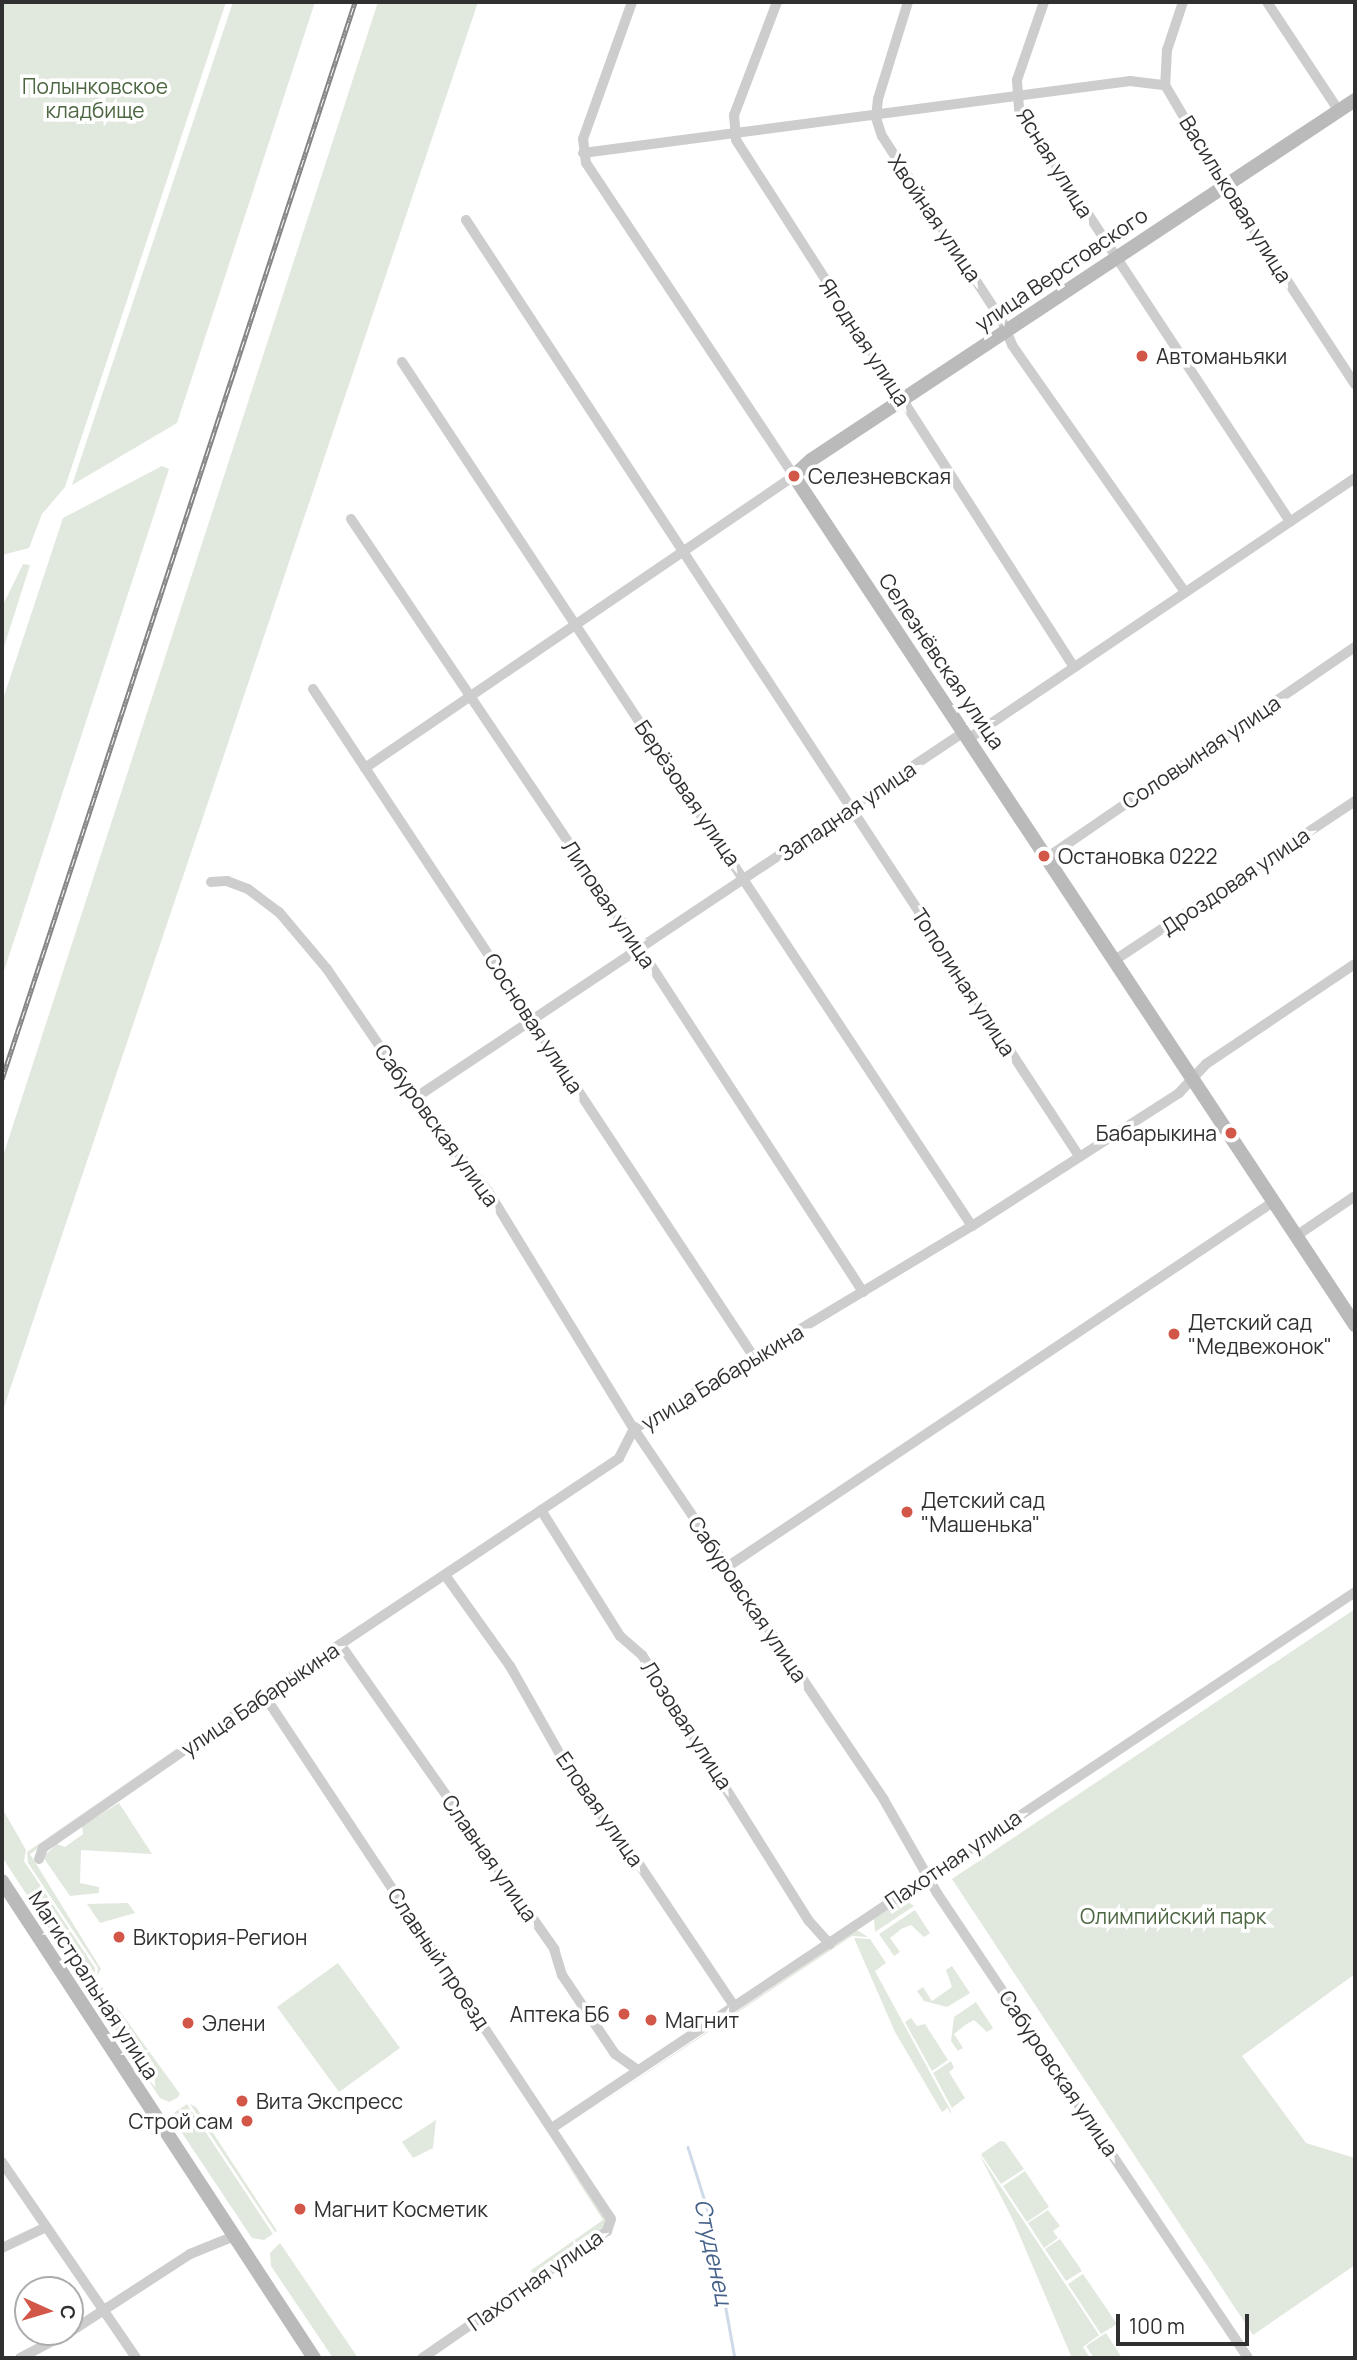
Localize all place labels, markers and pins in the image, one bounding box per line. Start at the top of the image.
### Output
place label: Автоманьяки [1156,343,1287,369]
marker: Автоманьяки [1134,348,1150,364]
place label: Селезневская [808,463,951,489]
marker: Селезневская [786,468,802,484]
place label: Остановка 0222 [1058,843,1217,869]
marker: Остановка 0222 [1036,848,1052,864]
place label: Бабарыкина [1096,1120,1217,1146]
marker: Бабарыкина [1223,1125,1239,1141]
place label: Детский сад "Медвежонок" [1188,1309,1332,1359]
marker: Детский сад "Медвежонок" [1166,1326,1182,1342]
place label: Детский сад "Машенька" [921,1487,1045,1537]
marker: Детский сад "Машенька" [899,1504,915,1520]
place label: Виктория-Регион [133,1924,307,1950]
marker: Виктория-Регион [111,1929,127,1945]
place label: Аптека Б6 [510,2001,610,2027]
marker: Аптека Б6 [616,2006,632,2022]
place label: Магнит [665,2007,739,2033]
place label: Элени [202,2010,265,2036]
marker: Магнит [643,2012,659,2028]
marker: Элени [180,2015,196,2031]
place label: Вита Экспресс [256,2088,403,2114]
marker: Вита Экспресс [234,2093,250,2109]
place label: Строй сам [129,2108,233,2134]
marker: Строй сам [239,2113,255,2129]
place label: Магнит Косметик [314,2196,488,2222]
marker: Магнит Косметик [292,2201,308,2217]

